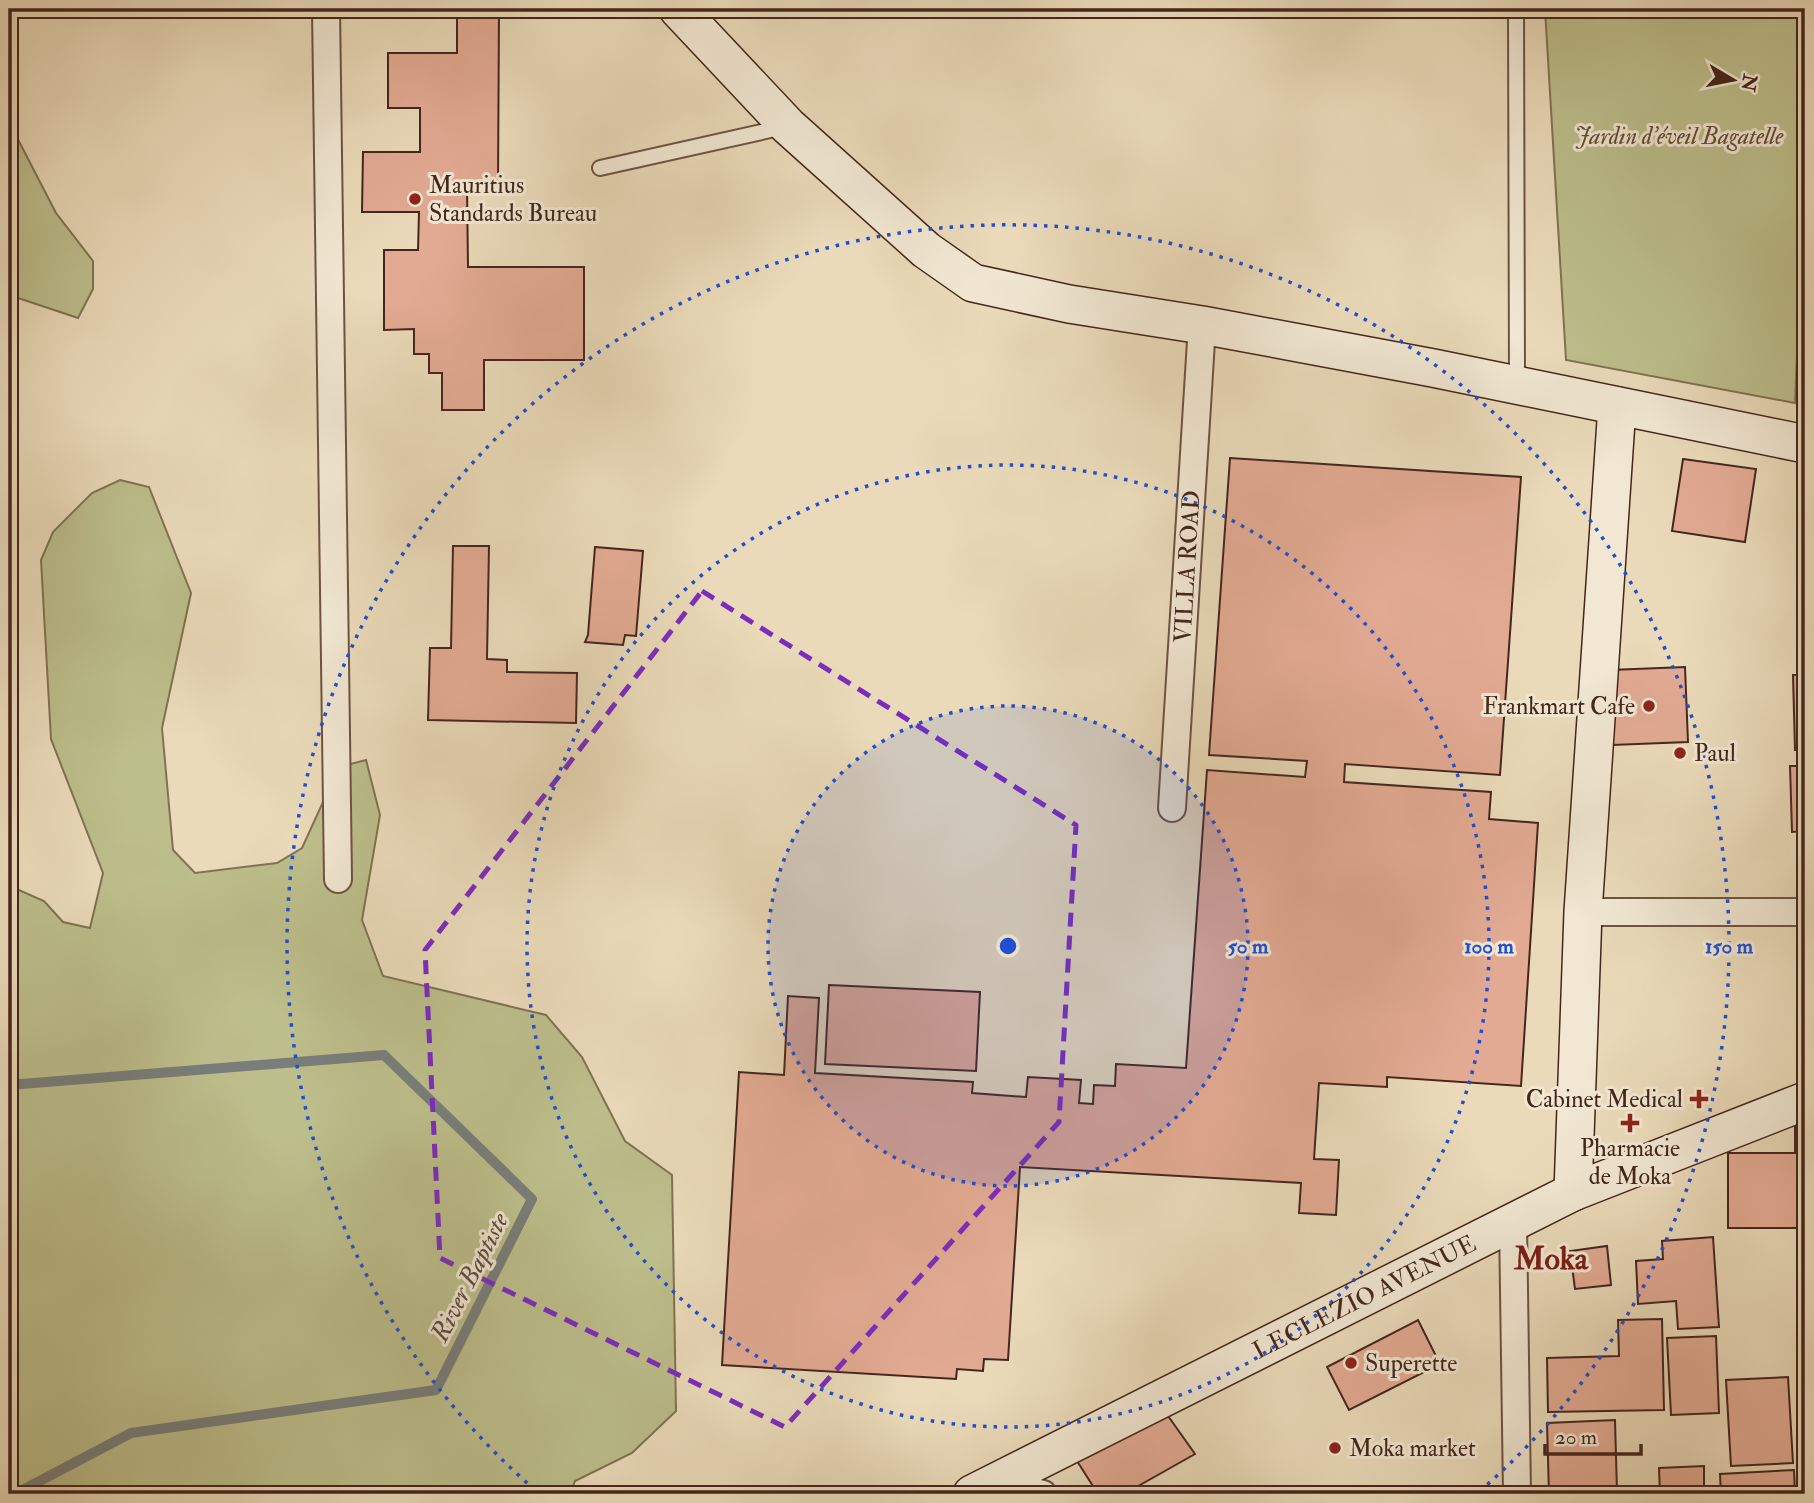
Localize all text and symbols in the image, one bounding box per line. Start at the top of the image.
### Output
north arrow [1699,46,1769,116]
text: N [1735,71,1762,94]
park label: Jardin d'éveil Bagatelle [1575,121,1784,152]
place label: Mauritius Standards Bureau [429,170,597,229]
marker: Mauritius Standards Bureau [407,191,423,207]
street label: VILLA ROAD [1167,489,1208,644]
place label: Frankmart Cafe [1483,691,1635,722]
marker: Frankmart Cafe [1641,698,1657,714]
place label: Paul [1694,738,1736,769]
marker: Paul [1672,745,1688,761]
text: 50 m [1228,933,1269,960]
text: 100 m [1464,933,1515,960]
text: 150 m [1705,933,1754,960]
centre of rings [996,934,1020,958]
place label: Cabinet Medical [1526,1084,1683,1115]
marker: Cabinet Medical [1689,1089,1709,1109]
marker: Pharmacie de Moka [1622,1115,1638,1131]
place label: Pharmacie de Moka [1580,1133,1680,1192]
water label: River Baptiste [423,1207,516,1348]
street label: LECLEZIO AVENUE [1248,1228,1481,1366]
district label: Moka [1513,1239,1589,1279]
place label: Superette [1365,1348,1457,1379]
marker: Superette [1343,1355,1359,1371]
scale bar [1545,1412,1641,1456]
text: 20 m [1555,1424,1597,1451]
place label: Moka market [1349,1433,1476,1464]
marker: Moka market [1327,1440,1343,1456]

